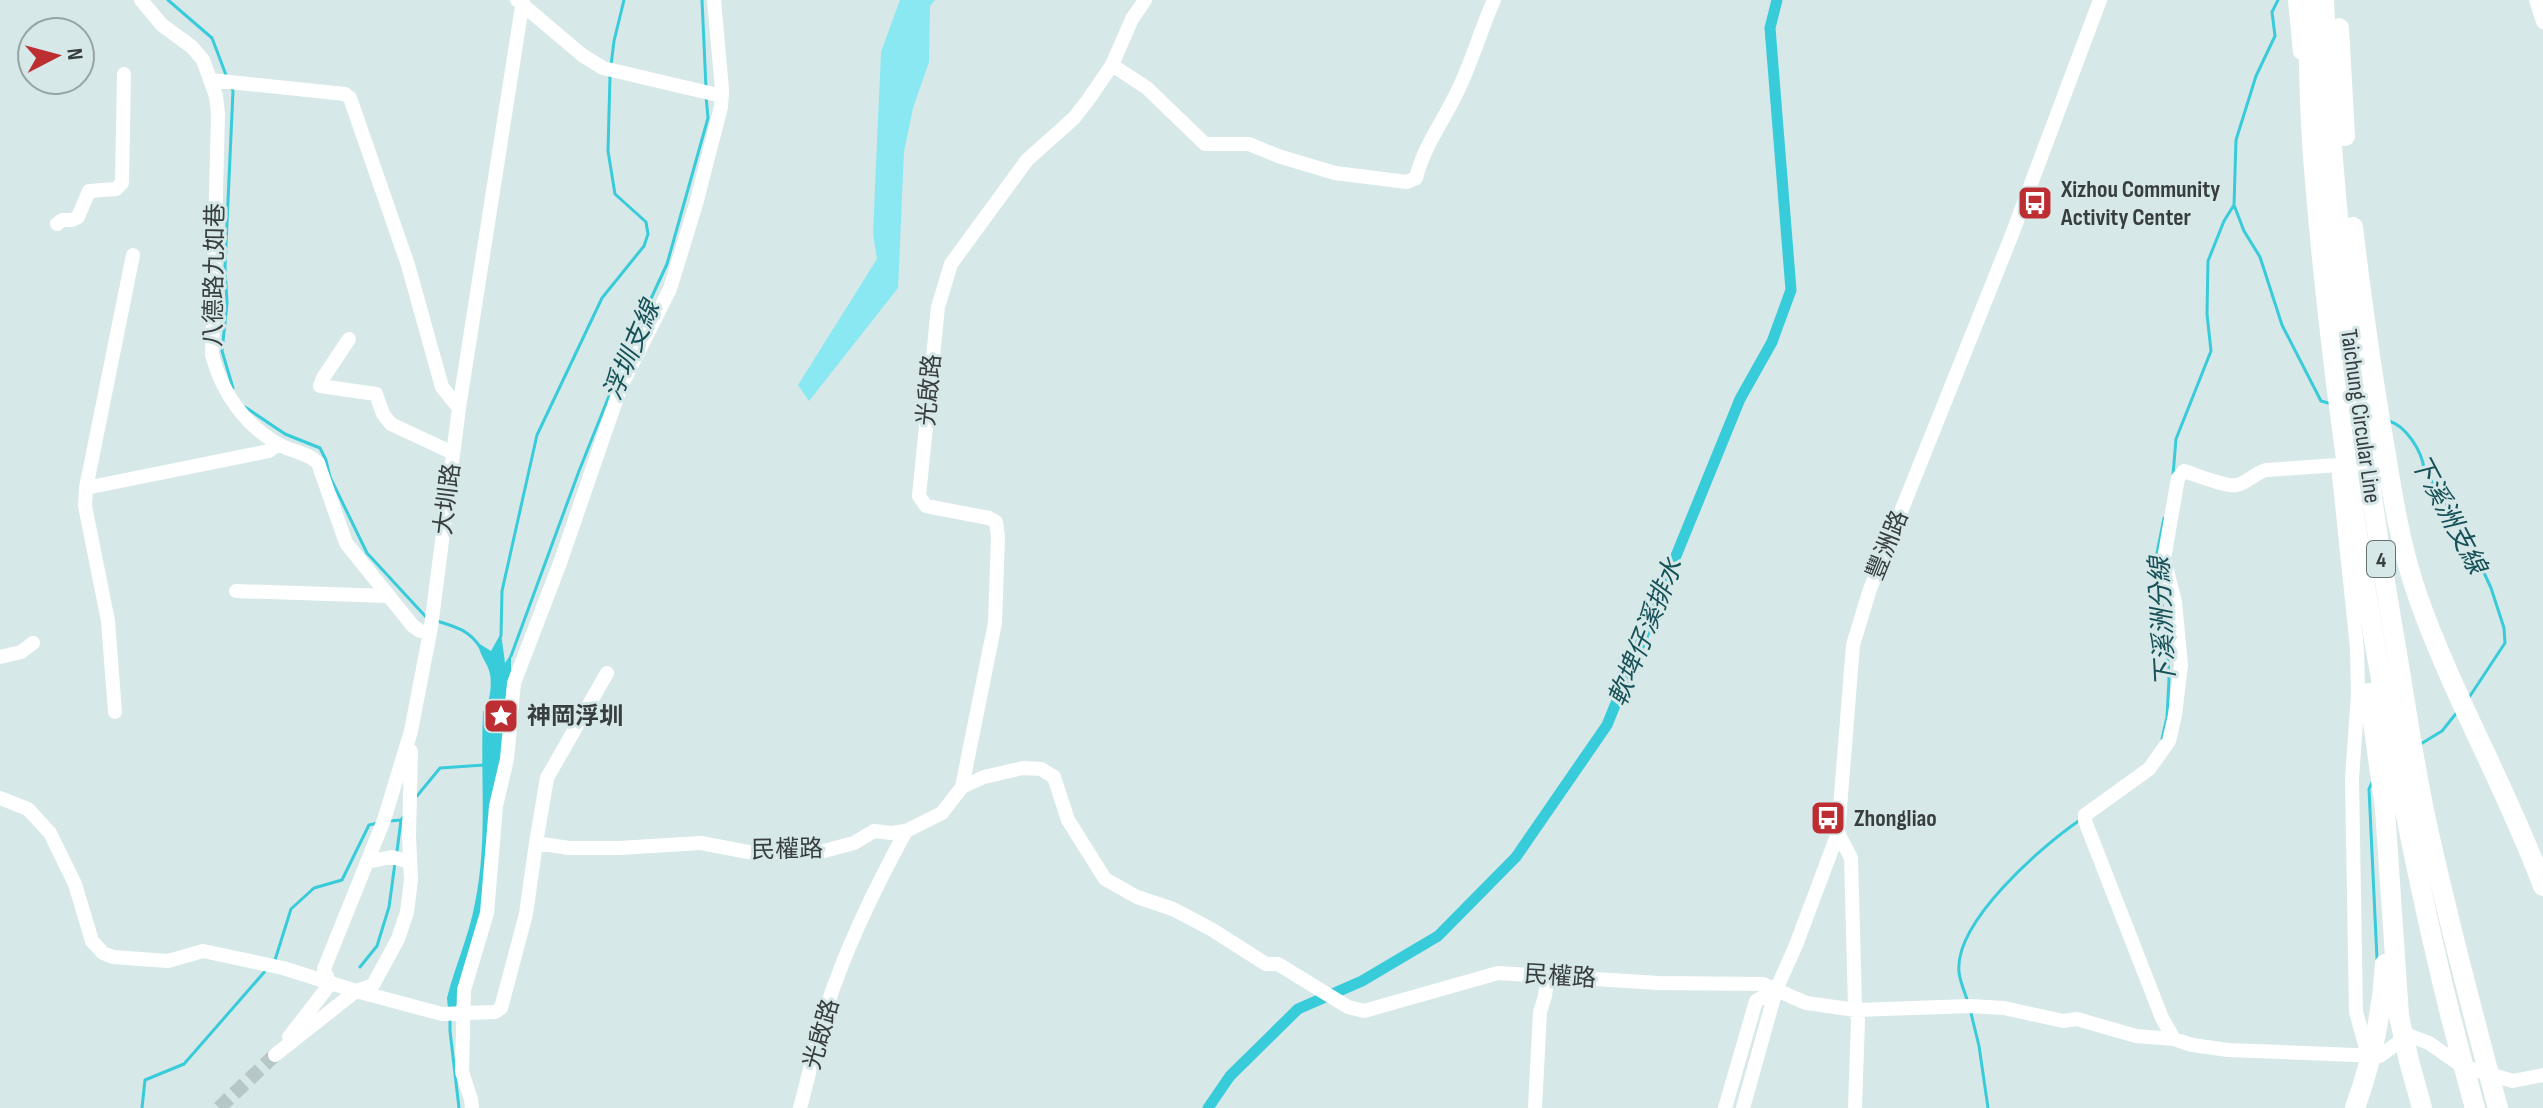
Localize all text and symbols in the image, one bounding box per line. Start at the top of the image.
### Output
north arrow [16,16,96,96]
text: N [60,47,88,61]
place label: Xizhou Community Activity Center [2060,175,2220,232]
bus stop icon: Xizhou Community Activity Center [2016,184,2054,222]
street label: 八德路九如巷 [199,203,230,347]
water label: 浮圳支線 [598,294,668,405]
street label: Taichung Circular Line [2334,327,2387,505]
street label: 光啟路 [912,353,947,427]
water label: 下溪洲支線 [2403,450,2493,582]
street label: 大圳路 [429,462,466,537]
street label: 豐洲路 [1861,506,1914,584]
road number: 4 [2367,541,2395,577]
water label: 下溪洲分線 [2144,553,2182,688]
water label: 軟埤仔溪排水 [1603,554,1690,711]
place icon: 神岡浮圳 [482,697,520,735]
place label: 神岡浮圳 [527,702,623,731]
bus stop icon: Zhongliao [1809,799,1847,837]
place label: Zhongliao [1854,804,1937,833]
street label: 民權路 [751,834,823,865]
street label: 民權路 [1523,960,1597,993]
street label: 光啟路 [798,996,845,1073]

